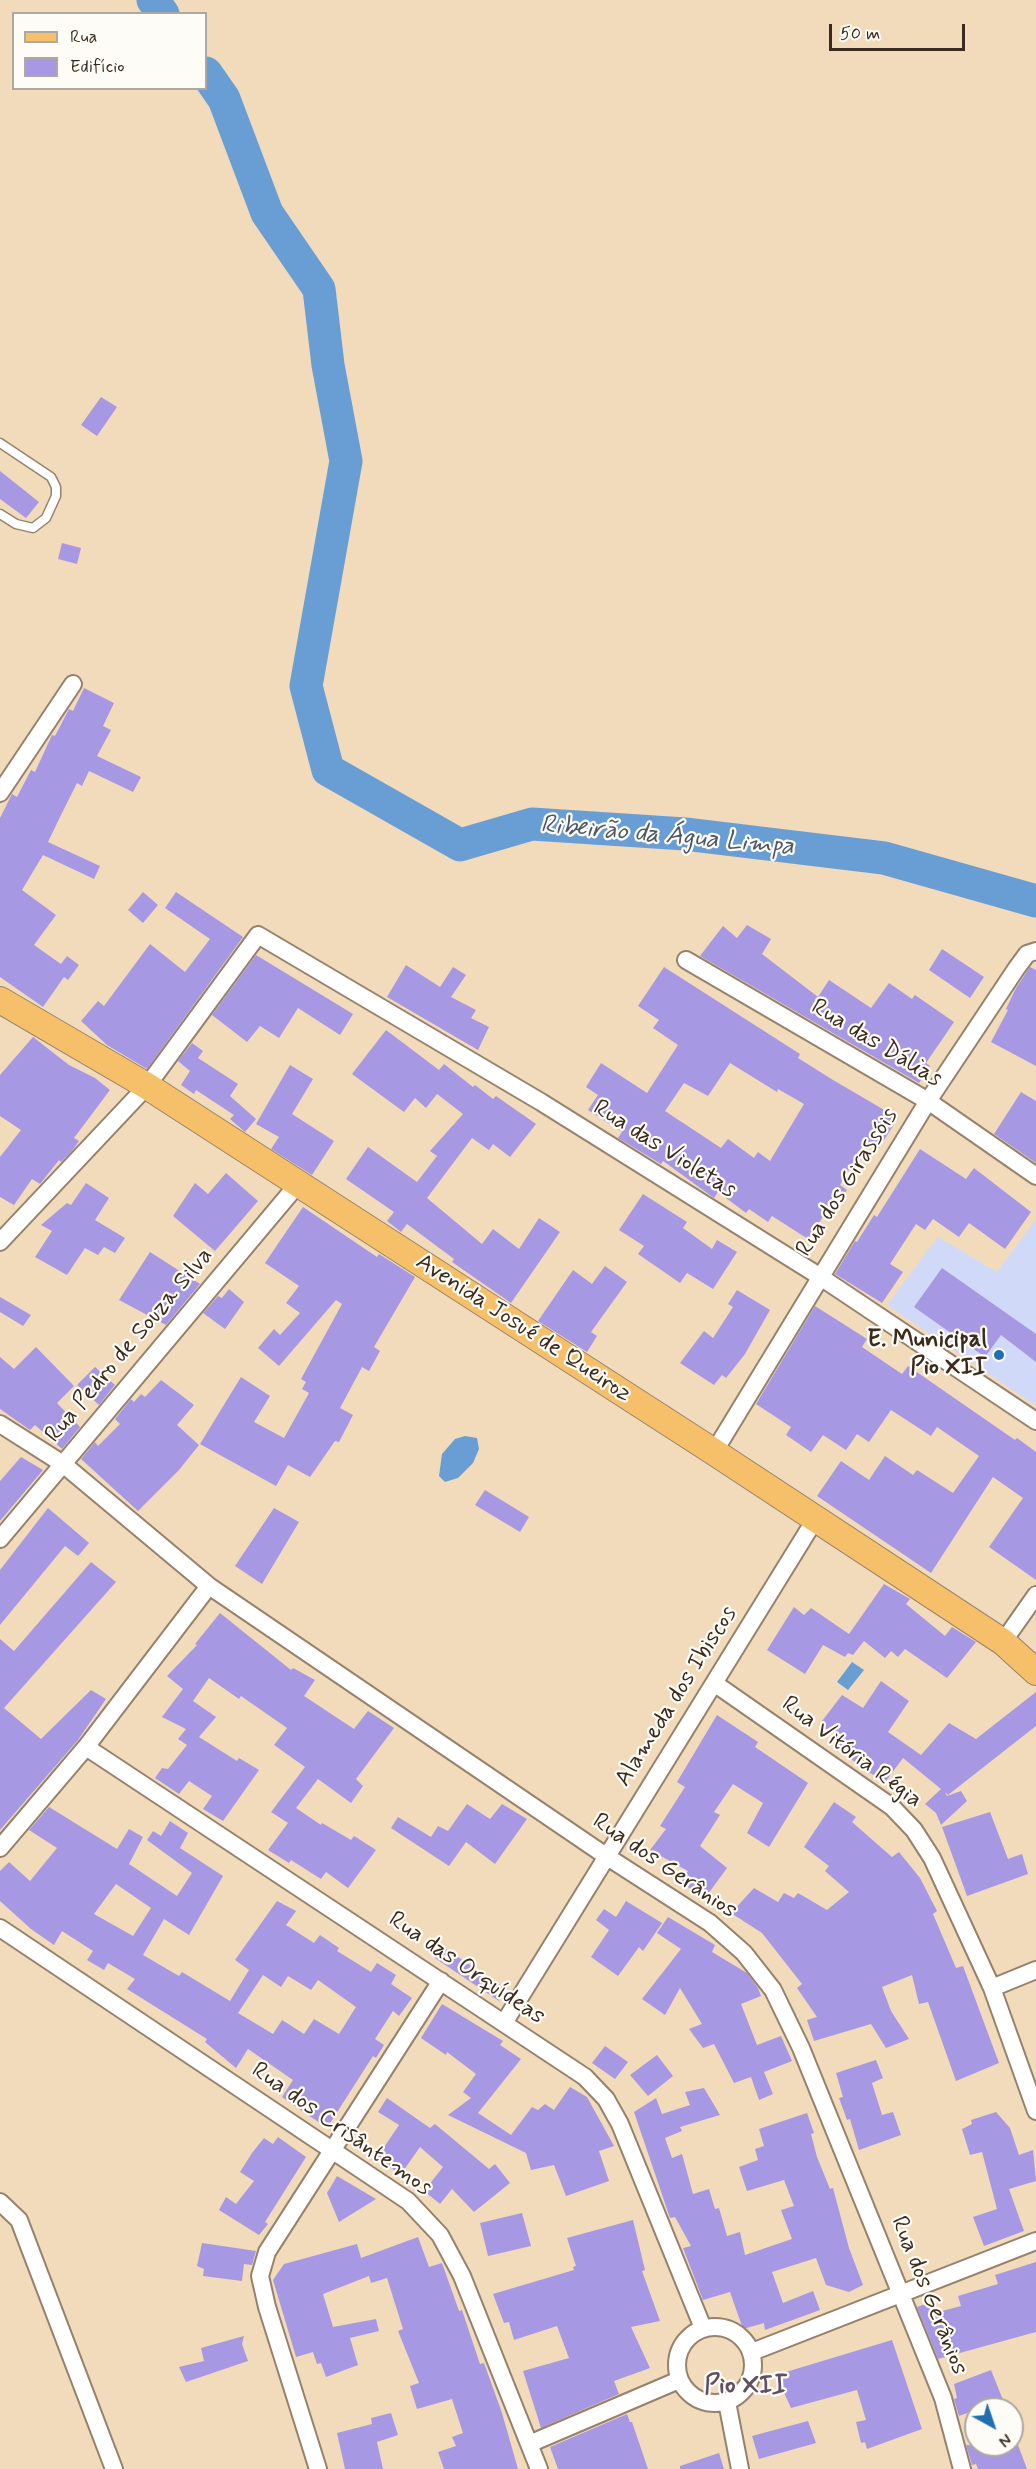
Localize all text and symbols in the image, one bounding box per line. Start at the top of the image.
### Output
legend [12,12,207,90]
scale bar [832,12,968,50]
text: 50 m [840,22,880,46]
text: Rua [70,25,97,49]
text: Edifício [70,55,125,79]
water label: Ribeirão da Água Limpa [539,810,795,864]
street label: Rua das Dálias [805,994,947,1094]
street label: Rua das Violetas [587,1094,741,1206]
street label: Rua dos Girassóis [791,1103,905,1263]
street label: Rua Pedro de Souza Silva [40,1242,220,1450]
street label: Avenida Josué de Queiroz [410,1248,636,1410]
place label: E. Municipal Pio XII [867,1327,987,1383]
marker: E. Municipal Pio XII [992,1348,1006,1362]
street label: Alameda dos Ibiscos [610,1601,744,1793]
street label: Rua Vitória Régia [775,1691,927,1815]
street label: Rua dos Gerânios [586,1808,742,1926]
street label: Rua das Orquídeas [382,1906,550,2032]
street label: Rua dos Crisântemos [245,2057,437,2203]
street label: Rua dos Gerânios [883,2213,973,2379]
district label: Pio XII [704,2372,788,2404]
north arrow [964,2397,1024,2457]
text: N [994,2428,1015,2451]

